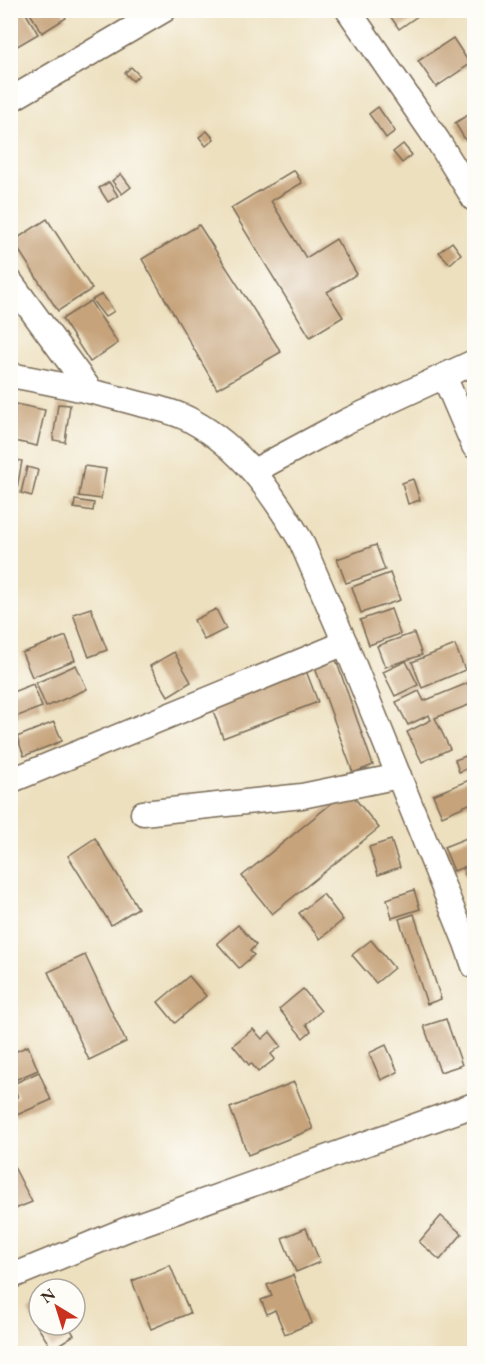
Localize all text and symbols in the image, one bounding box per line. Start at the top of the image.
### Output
north arrow [27,1277,87,1337]
text: N [37,1283,60,1308]

